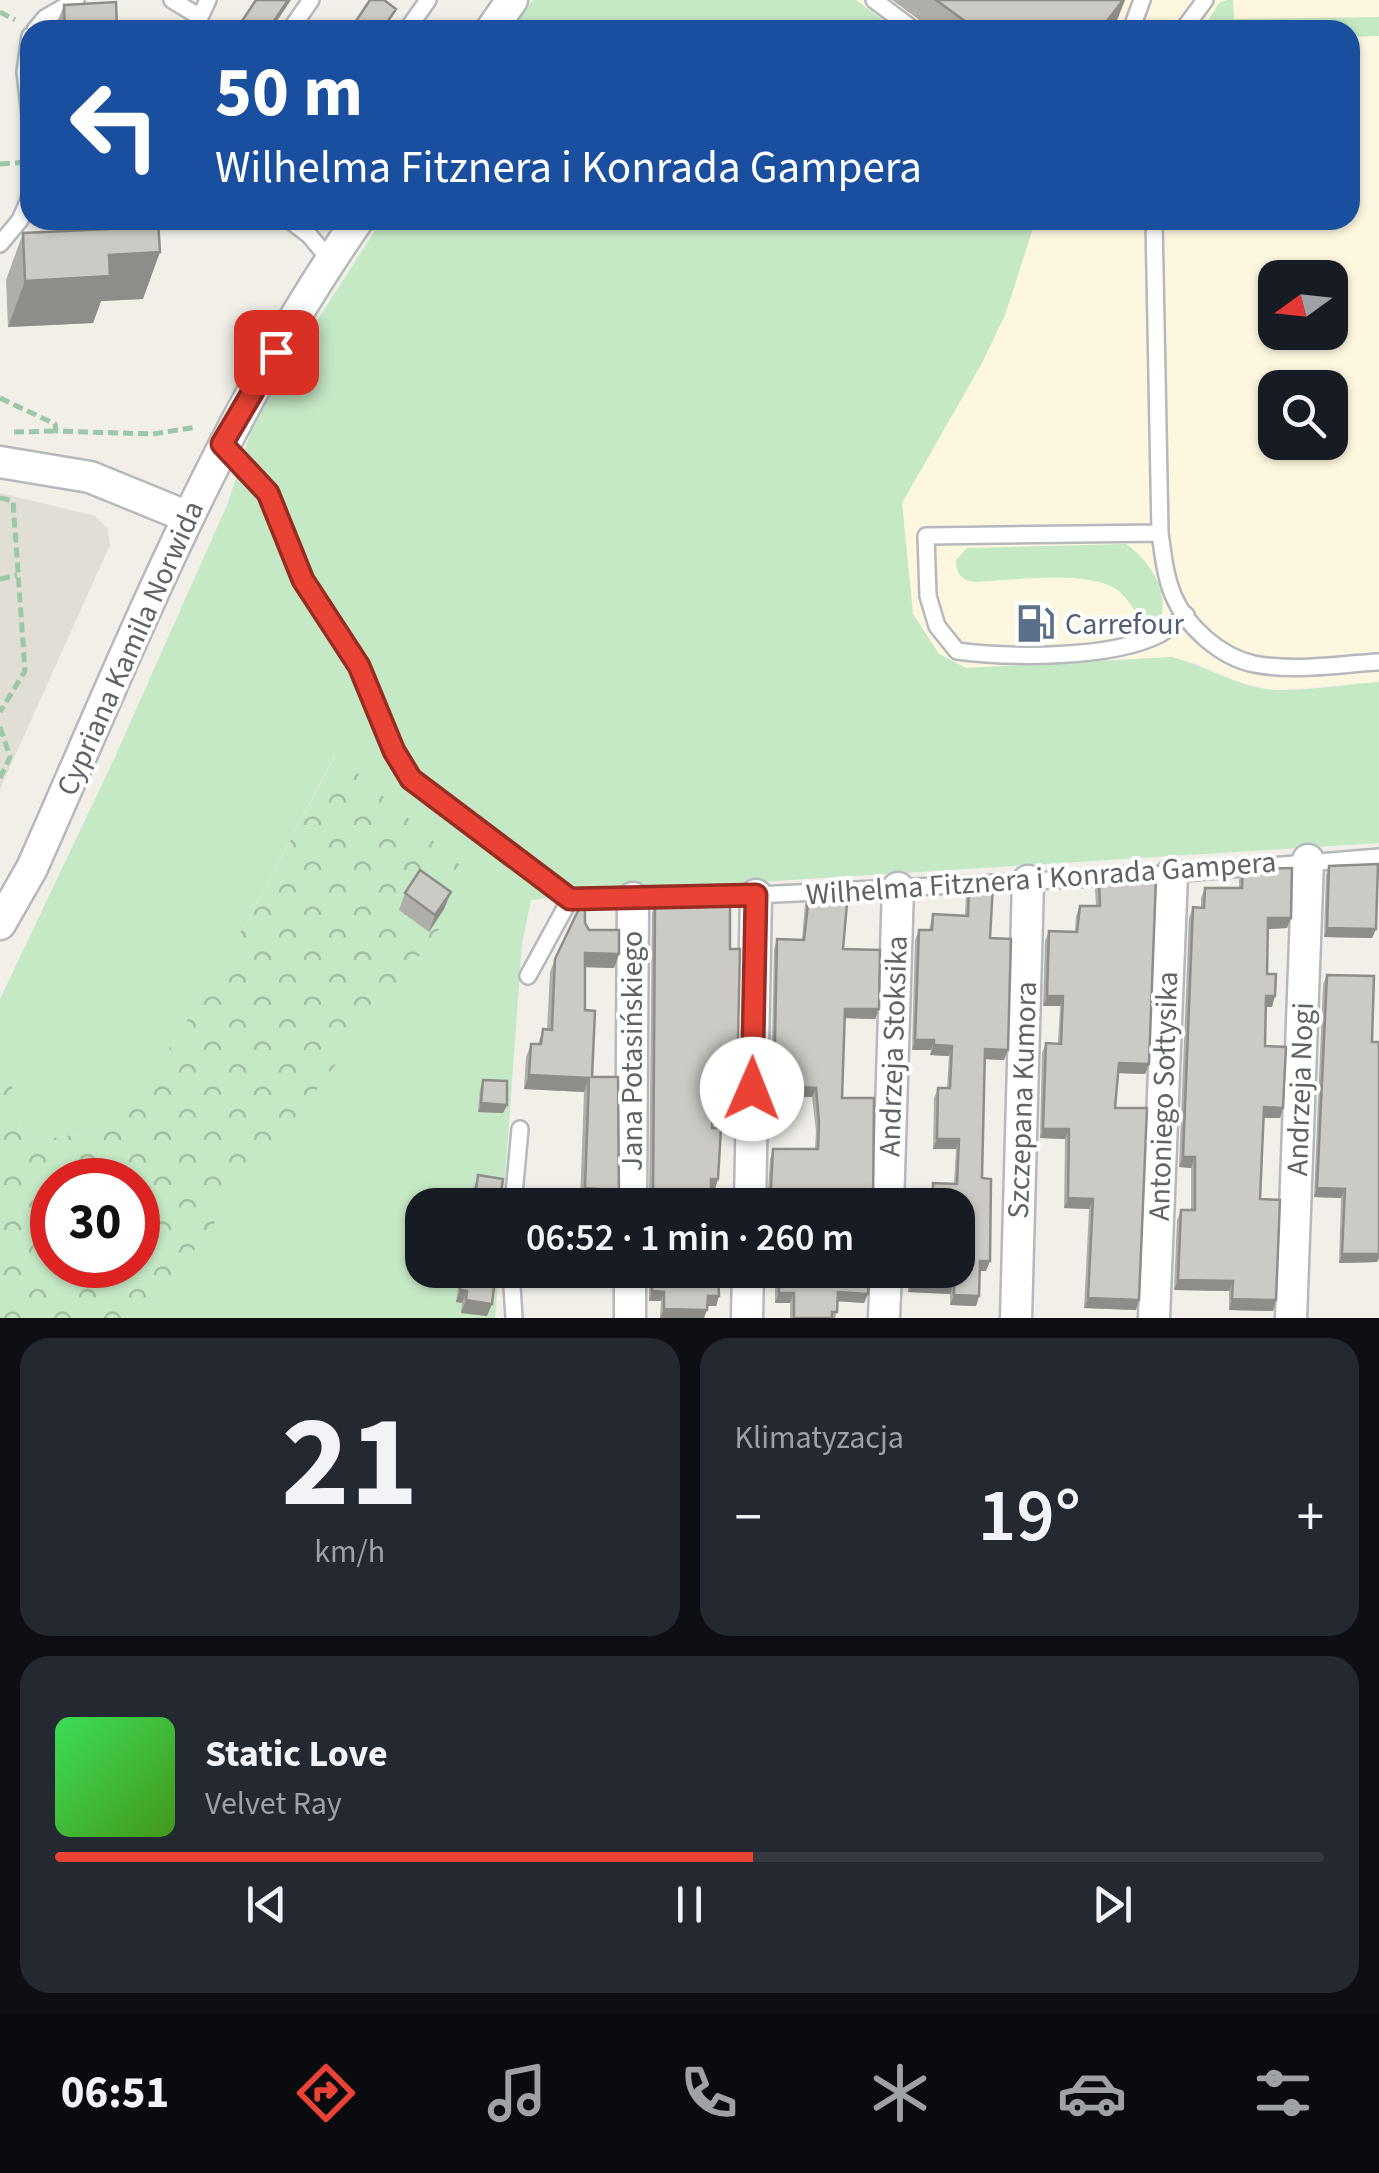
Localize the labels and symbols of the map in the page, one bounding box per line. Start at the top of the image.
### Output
north arrow [1258,260,1348,350]
pin [234,310,319,395]
street label: Cypriana Kamila Norwida [46,494,215,803]
fuel station icon: Carrefour [1014,603,1056,645]
place label: Carrefour [1065,603,1185,646]
street label: Wilhelma Fitznera i Konrada Gampera [804,841,1278,916]
street label: Jana Potasińskiego [611,931,654,1171]
street label: Andrzeja Stoksika [868,935,919,1157]
street label: Antoniego Sołtysika [1138,971,1189,1221]
street label: Szczepana Kumora [997,981,1048,1220]
street label: Andrzeja Nogi [1276,1001,1325,1177]
position arrow [700,1037,804,1141]
speed limit sign: 30 [30,1158,160,1288]

